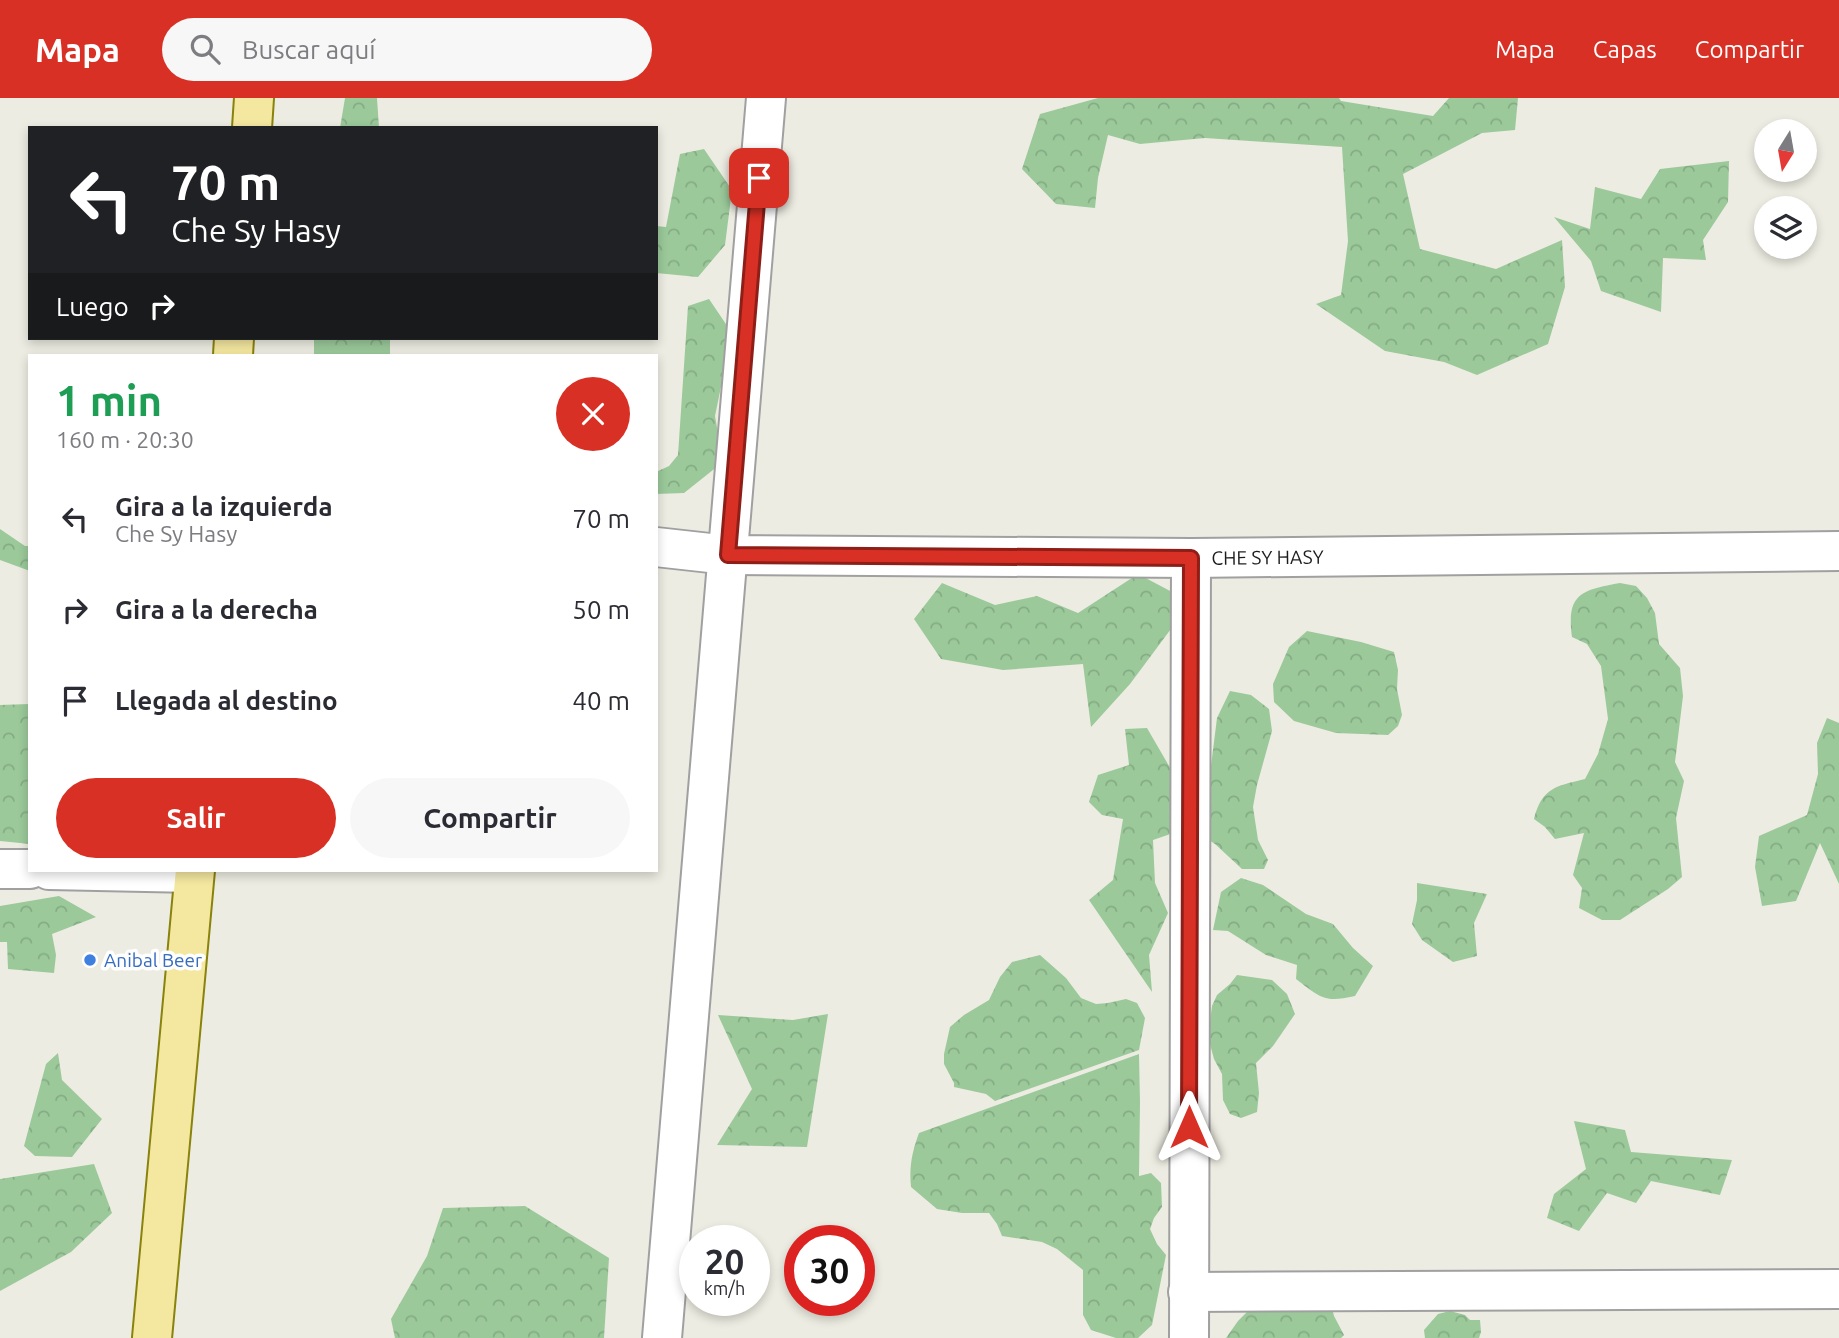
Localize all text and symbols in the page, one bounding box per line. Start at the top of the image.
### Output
search box [162,18,652,81]
icon: search [186,30,224,68]
text: Mapa [35,31,120,68]
text: Buscar aquí [242,35,376,64]
text: Mapa [1495,36,1555,63]
text: Capas [1593,36,1657,63]
text: Compartir [1695,36,1804,63]
north arrow [1754,119,1816,182]
map controls [1754,119,1817,259]
pin [729,148,789,208]
icon: left [56,154,147,245]
text: 70 m [171,154,280,209]
icon: arrive [740,159,778,197]
button: layers [1754,196,1817,259]
text: Che Sy Hasy [171,212,341,248]
icon: right [143,287,181,325]
text: Luego [56,292,129,321]
text: 1 min [56,377,162,424]
button: close [556,377,630,451]
text: 160 m · 20:30 [56,427,194,452]
text: Gira a la izquierda [115,492,333,521]
icon: left [56,500,94,538]
text: 70 m [572,504,630,533]
text: Che Sy Hasy [115,521,237,546]
street label: CHE SY HASY [1211,546,1324,569]
icon: right [56,591,94,629]
text: Gira a la derecha [115,595,318,624]
text: 50 m [572,595,630,624]
icon: arrive [56,682,94,720]
text: Llegada al destino [115,686,338,715]
text: 40 m [572,686,630,715]
button: Salir [56,778,336,858]
button: Compartir [350,778,630,858]
place label: Anibal Beer [104,949,202,971]
marker: Anibal Beer [82,952,98,968]
position arrow [1152,1090,1226,1164]
speed limit sign: 30 [784,1225,875,1316]
text: 20 [705,1241,744,1281]
text: km/h [704,1278,745,1298]

